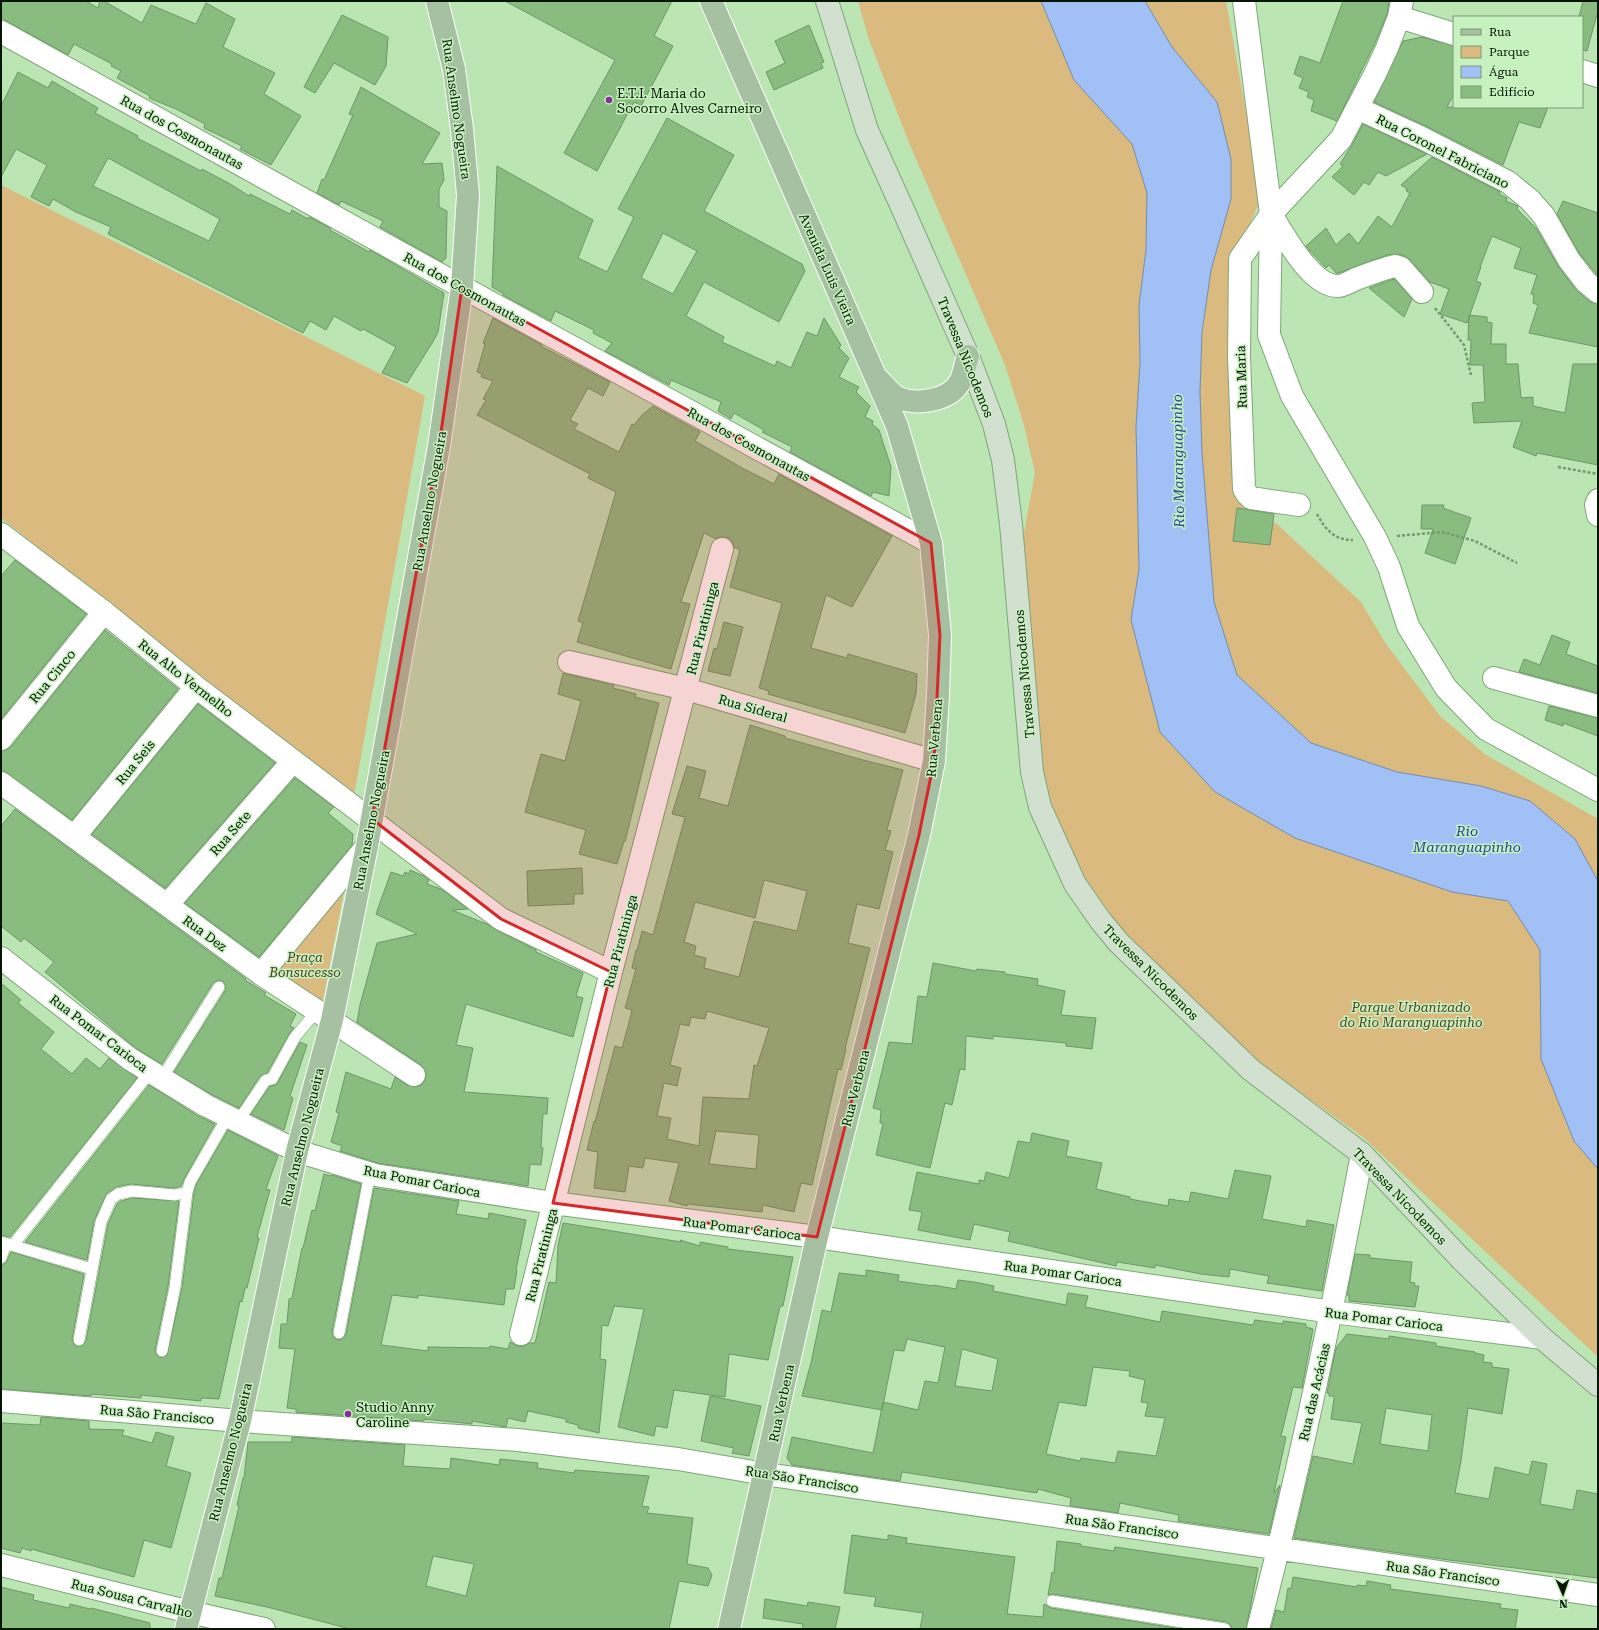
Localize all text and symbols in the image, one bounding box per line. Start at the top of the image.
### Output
legend [1453,16,1583,108]
text: Rua [1489,25,1512,39]
street label: Rua Anselmo Nogueira [439,38,474,181]
text: Parque [1489,45,1530,59]
text: Água [1489,65,1519,79]
text: Edifício [1489,85,1535,99]
place label: E.T.I. Maria do Socorro Alves Carneiro [617,86,762,116]
street label: Rua dos Cosmonautas [118,92,246,172]
marker: E.T.I. Maria do Socorro Alves Carneiro [604,95,614,105]
street label: Rua Coronel Fabriciano [1374,111,1512,192]
street label: Avenida Luís Vieira [796,211,859,327]
street label: Rua dos Cosmonautas [401,249,529,329]
street label: Travessa Nicodemos [934,295,997,420]
street label: Rua Maria [1233,345,1250,409]
water label: Rio Maranguapinho [1169,394,1187,529]
street label: Rua dos Cosmonautas [685,404,813,484]
street label: Rua Anselmo Nogueira [410,430,449,572]
street label: Rua Piratininga [684,580,721,677]
street label: Travessa Nicodemos [1011,609,1038,739]
street label: Rua Alto Vermelho [135,637,236,720]
street label: Rua Cinco [26,647,79,706]
street label: Rua Sideral [717,691,789,726]
street label: Rua Verbena [924,698,945,778]
street label: Rua Seis [113,737,158,788]
street label: Rua Anselmo Nogueira [351,749,392,891]
street label: Rua Sete [207,808,254,859]
water label: Rio Maranguapinho [1412,823,1521,855]
street label: Rua Piratininga [601,893,640,989]
street label: Rua Dez [180,912,230,954]
street label: Travessa Nicodemos [1100,922,1201,1023]
park label: Praça Bonsucesso [268,950,341,980]
street label: Rua Pomar Carioca [47,992,151,1075]
park label: Parque Urbanizado do Rio Maranguapinho [1339,1000,1483,1030]
street label: Rua Verbena [839,1048,872,1128]
street label: Rua Anselmo Nogueira [278,1066,327,1208]
street label: Travessa Nicodemos [1350,1145,1450,1248]
street label: Rua Pomar Carioca [362,1163,482,1200]
street label: Rua Piratininga [523,1207,560,1304]
street label: Rua Pomar Carioca [682,1214,802,1243]
street label: Rua Pomar Carioca [1003,1258,1123,1289]
street label: Rua Pomar Carioca [1324,1305,1444,1334]
street label: Rua das Acácias [1296,1342,1333,1443]
street label: Rua Verbena [766,1363,797,1443]
street label: Rua Anselmo Nogueira [206,1381,255,1523]
place label: Studio Anny Caroline [356,1400,434,1430]
street label: Rua São Francisco [99,1402,215,1427]
marker: Studio Anny Caroline [343,1409,353,1419]
street label: Rua São Francisco [744,1463,860,1496]
street label: Rua São Francisco [1064,1511,1180,1542]
street label: Rua São Francisco [1385,1558,1501,1589]
north arrow [1543,1574,1583,1614]
street label: Rua Sousa Carvalho [70,1576,194,1621]
text: N [1558,1597,1568,1610]

